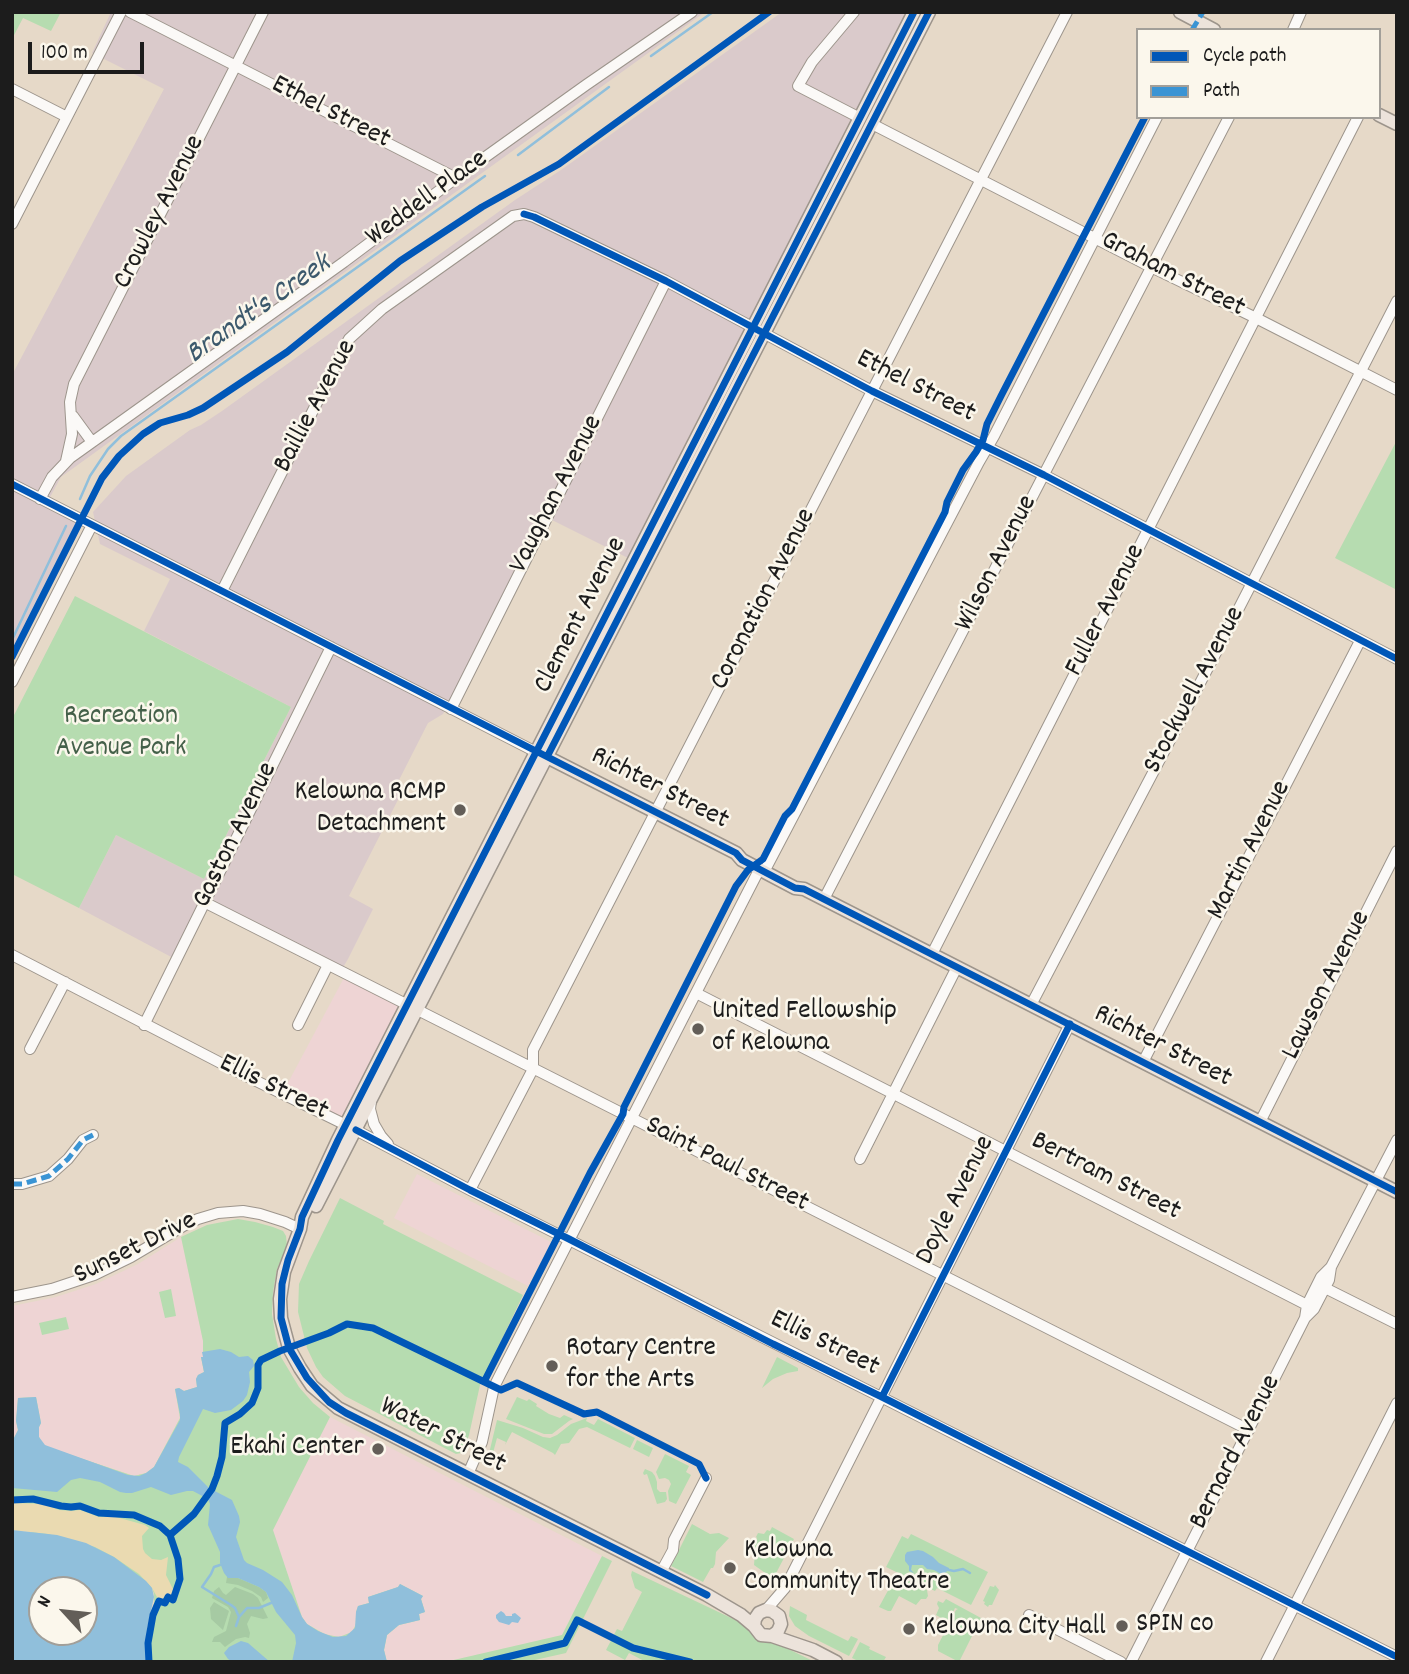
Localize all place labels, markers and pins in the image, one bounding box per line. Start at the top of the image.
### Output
place label: Kelowna RCMP Detachment [295,777,446,843]
marker: Kelowna RCMP Detachment [452,802,468,818]
place label: United Fellowship of Kelowna [712,996,897,1062]
marker: United Fellowship of Kelowna [690,1021,706,1037]
place label: Rotary Centre for the Arts [566,1333,716,1399]
marker: Rotary Centre for the Arts [544,1358,560,1374]
place label: Ekahi Center [230,1432,364,1466]
marker: Ekahi Center [370,1441,386,1457]
place label: Kelowna Community Theatre [744,1535,949,1601]
marker: Kelowna Community Theatre [722,1560,738,1576]
place label: SPIN co [1136,1609,1214,1643]
place label: Kelowna City Hall [923,1612,1106,1646]
marker: SPIN co [1114,1618,1130,1634]
marker: Kelowna City Hall [901,1621,917,1637]

